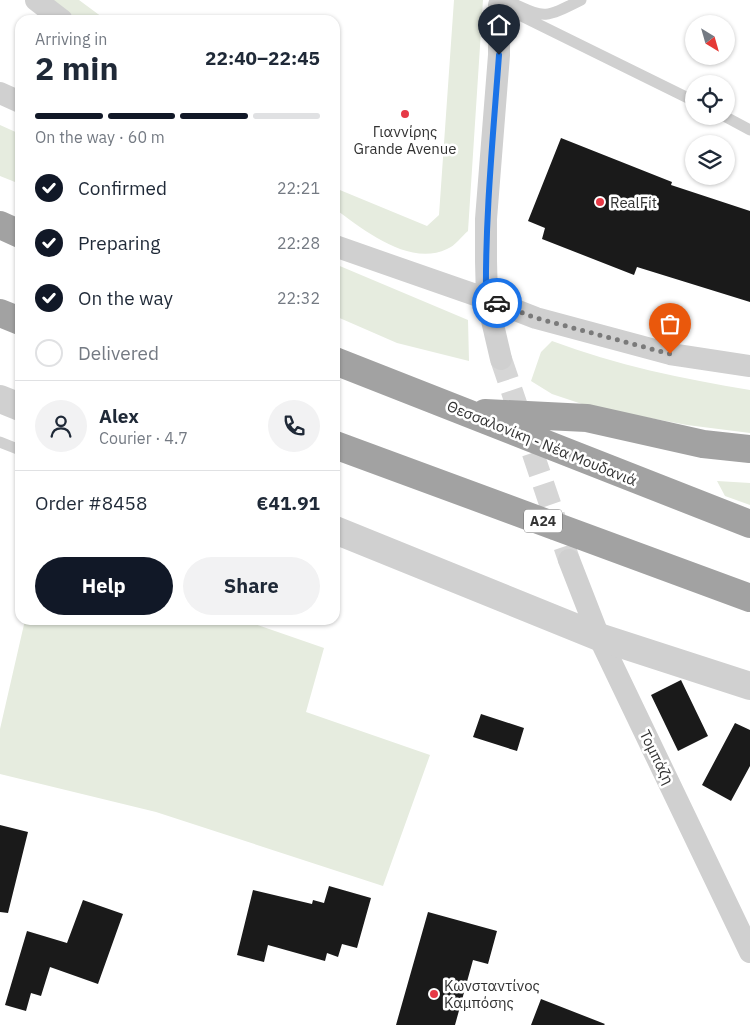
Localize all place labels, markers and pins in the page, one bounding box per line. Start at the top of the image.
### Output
pin [478,4,520,55]
marker: Γιαννίρης Grande Avenue [399,108,411,120]
place label: Γιαννίρης Grande Avenue [354,122,456,158]
place label: RealFit [610,193,657,212]
marker: RealFit [594,196,606,208]
pin [649,303,691,354]
place label: Κωνσταντίνος Καμπόσης [444,976,540,1012]
marker: Κωνσταντίνος Καμπόσης [428,988,440,1000]

